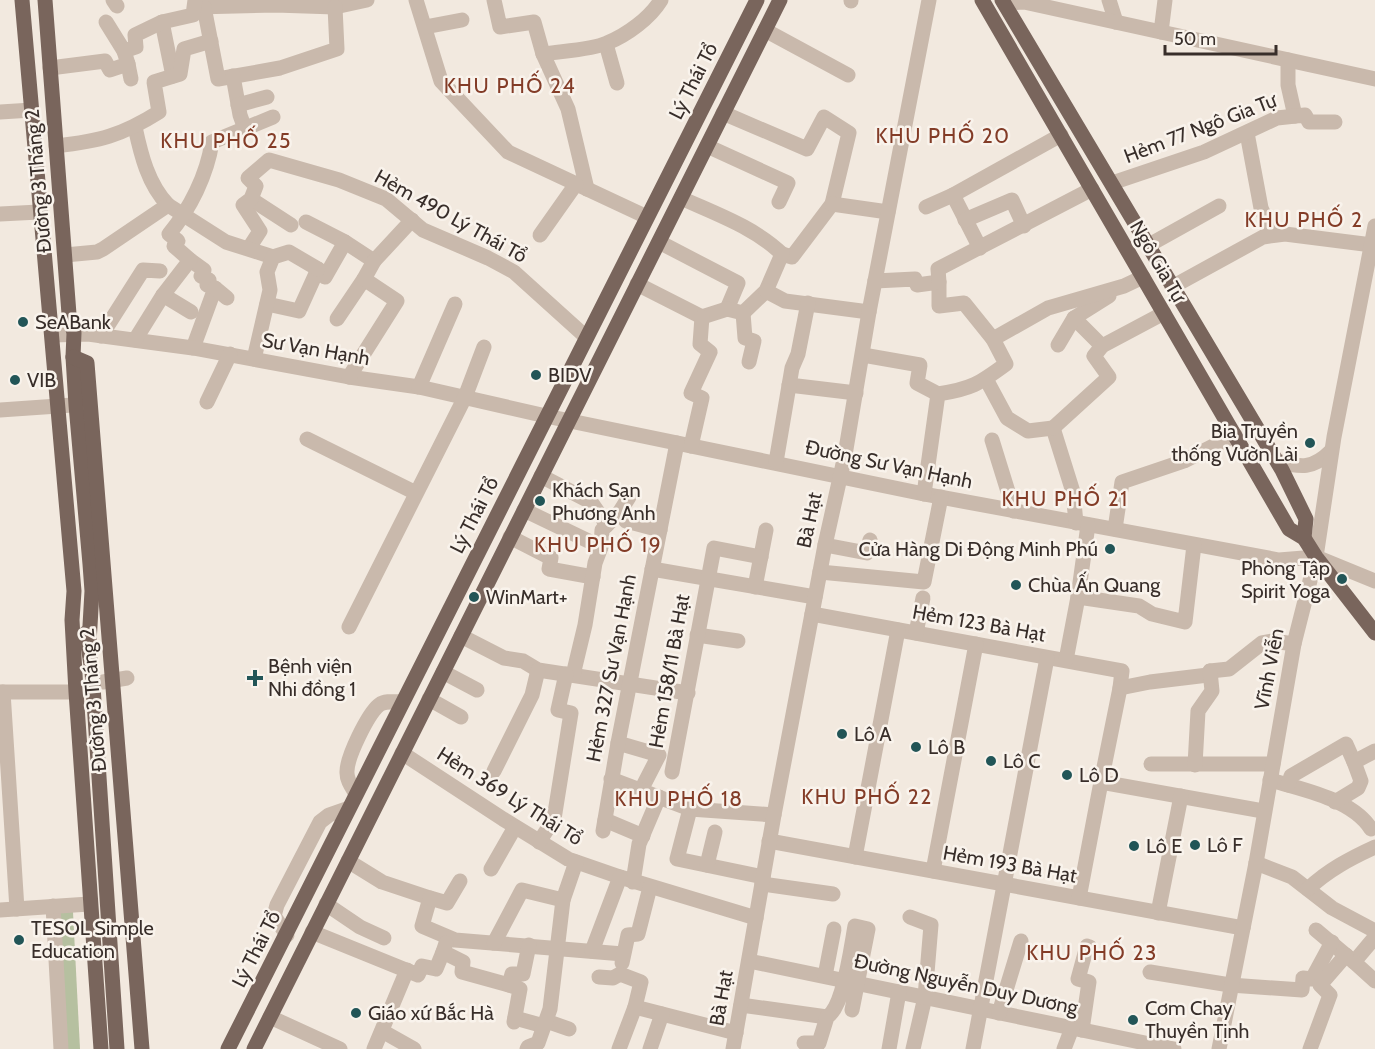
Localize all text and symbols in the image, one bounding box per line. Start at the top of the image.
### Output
scale bar [1165,18,1276,56]
text: 50 m [1174,28,1216,50]
street label: Lý Thái Tổ [663,39,723,123]
district label: KHU PHỐ 24 [444,70,576,98]
street label: Hẻm 77 Ngô Gia Tự [1121,87,1281,168]
street label: Đường 3 Tháng 2 [20,108,56,254]
district label: KHU PHỐ 20 [875,120,1011,148]
district label: KHU PHỐ 25 [160,125,292,153]
street label: Hẻm 490 Lý Thái Tổ [371,164,531,268]
district label: KHU PHỐ 2 [1245,204,1363,232]
street label: Ngô Gia Tự [1125,216,1192,307]
place label: SeABank [35,310,111,334]
marker: SeABank [16,315,30,329]
street label: Sư Vạn Hạnh [260,328,372,370]
place label: BIDV [548,363,592,387]
place label: VIB [27,368,56,392]
marker: BIDV [529,368,543,382]
marker: VIB [8,373,22,387]
place label: Bia Truyền thống Vườn Lài [1171,419,1298,466]
street label: Đường Sư Vạn Hạnh [803,435,975,493]
marker: Bia Truyền thống Vườn Lài [1303,436,1317,450]
street label: Lý Thái Tổ [444,473,504,557]
place label: Khách Sạn Phương Anh [552,478,656,525]
district label: KHU PHỐ 21 [1001,483,1129,511]
street label: Bà Hạt [791,490,827,550]
marker: Khách Sạn Phương Anh [533,494,547,508]
district label: KHU PHỐ 19 [534,529,662,557]
place label: Cửa Hàng Di Động Minh Phú [858,537,1098,561]
marker: Cửa Hàng Di Động Minh Phú [1103,542,1117,556]
place label: Phòng Tập Spirit Yoga [1241,556,1330,603]
place label: Chùa Ấn Quang [1028,571,1161,597]
street label: Hẻm 327 Sư Vạn Hạnh [581,572,641,764]
marker: Phòng Tập Spirit Yoga [1335,572,1349,586]
marker: Chùa Ấn Quang [1009,578,1023,592]
place label: WinMart+ [486,585,568,609]
marker: WinMart+ [467,590,481,604]
street label: Hẻm 158/11 Bà Hạt [644,592,694,750]
street label: Hẻm 123 Bà Hạt [911,600,1048,647]
street label: Vĩnh Viễn [1249,626,1289,712]
street label: Đường 3 Tháng 2 [75,627,111,773]
place label: Bệnh viện Nhi đồng 1 [268,654,356,701]
marker: Bệnh viện Nhi đồng 1 [246,669,264,687]
place label: Lô A [854,722,892,746]
marker: Lô A [835,727,849,741]
place label: Lô B [928,735,965,759]
marker: Lô B [909,740,923,754]
street label: Hẻm 369 Lý Thái Tổ [433,742,587,850]
place label: Lô C [1003,749,1041,773]
marker: Lô C [984,754,998,768]
place label: Lô D [1079,763,1119,787]
marker: Lô D [1060,768,1074,782]
district label: KHU PHỐ 22 [801,781,933,809]
district label: KHU PHỐ 18 [615,783,743,811]
place label: Lô F [1207,833,1243,857]
place label: Lô E [1146,834,1182,858]
marker: Lô F [1188,838,1202,852]
marker: Lô E [1127,839,1141,853]
street label: Hẻm 193 Bà Hạt [941,840,1079,888]
street label: Lý Thái Tổ [226,907,286,991]
place label: TESOL Simple Education [31,916,154,963]
marker: TESOL Simple Education [12,933,26,947]
district label: KHU PHỐ 23 [1026,937,1158,965]
street label: Đường Nguyễn Duy Dương [852,949,1081,1020]
street label: Bà Hạt [704,968,738,1028]
place label: Cơm Chay Thuyền Tịnh [1145,996,1249,1043]
place label: Giáo xứ Bắc Hà [368,1001,494,1025]
marker: Giáo xứ Bắc Hà [349,1006,363,1020]
marker: Cơm Chay Thuyền Tịnh [1126,1013,1140,1027]

